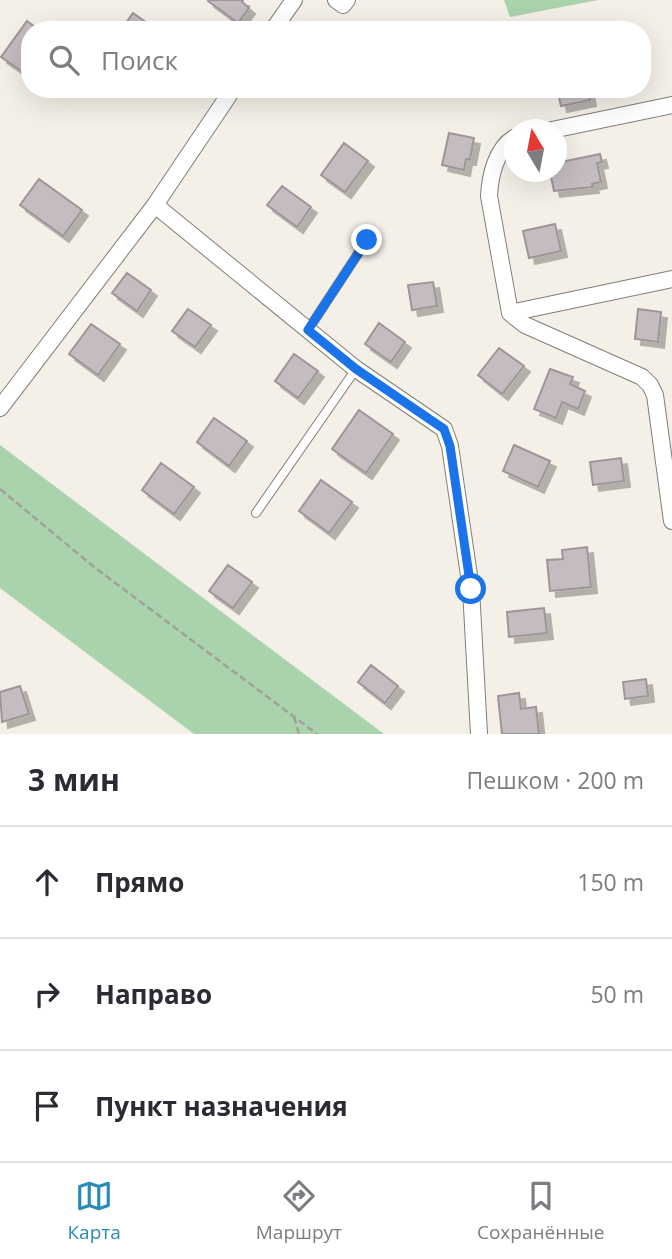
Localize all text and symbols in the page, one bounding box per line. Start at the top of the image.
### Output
search box [21,21,651,98]
icon: search [45,41,83,79]
text: Поиск [101,42,178,78]
north arrow [504,119,567,182]
route end [351,224,382,255]
route start [455,573,486,604]
text: 3 мин [28,759,120,800]
text: Пешком · 200 m [467,764,644,796]
icon: ahead [28,863,66,901]
text: Прямо [95,864,184,900]
text: 150 m [577,866,644,898]
icon: right [28,975,66,1013]
text: Направо [95,976,212,1012]
text: 50 m [590,978,644,1010]
icon: arrive [28,1087,66,1125]
text: Пункт назначения [95,1088,348,1124]
tab: Карта [67,1177,121,1245]
tab: Маршрут [256,1177,342,1245]
tab: Сохранённые [477,1177,605,1245]

